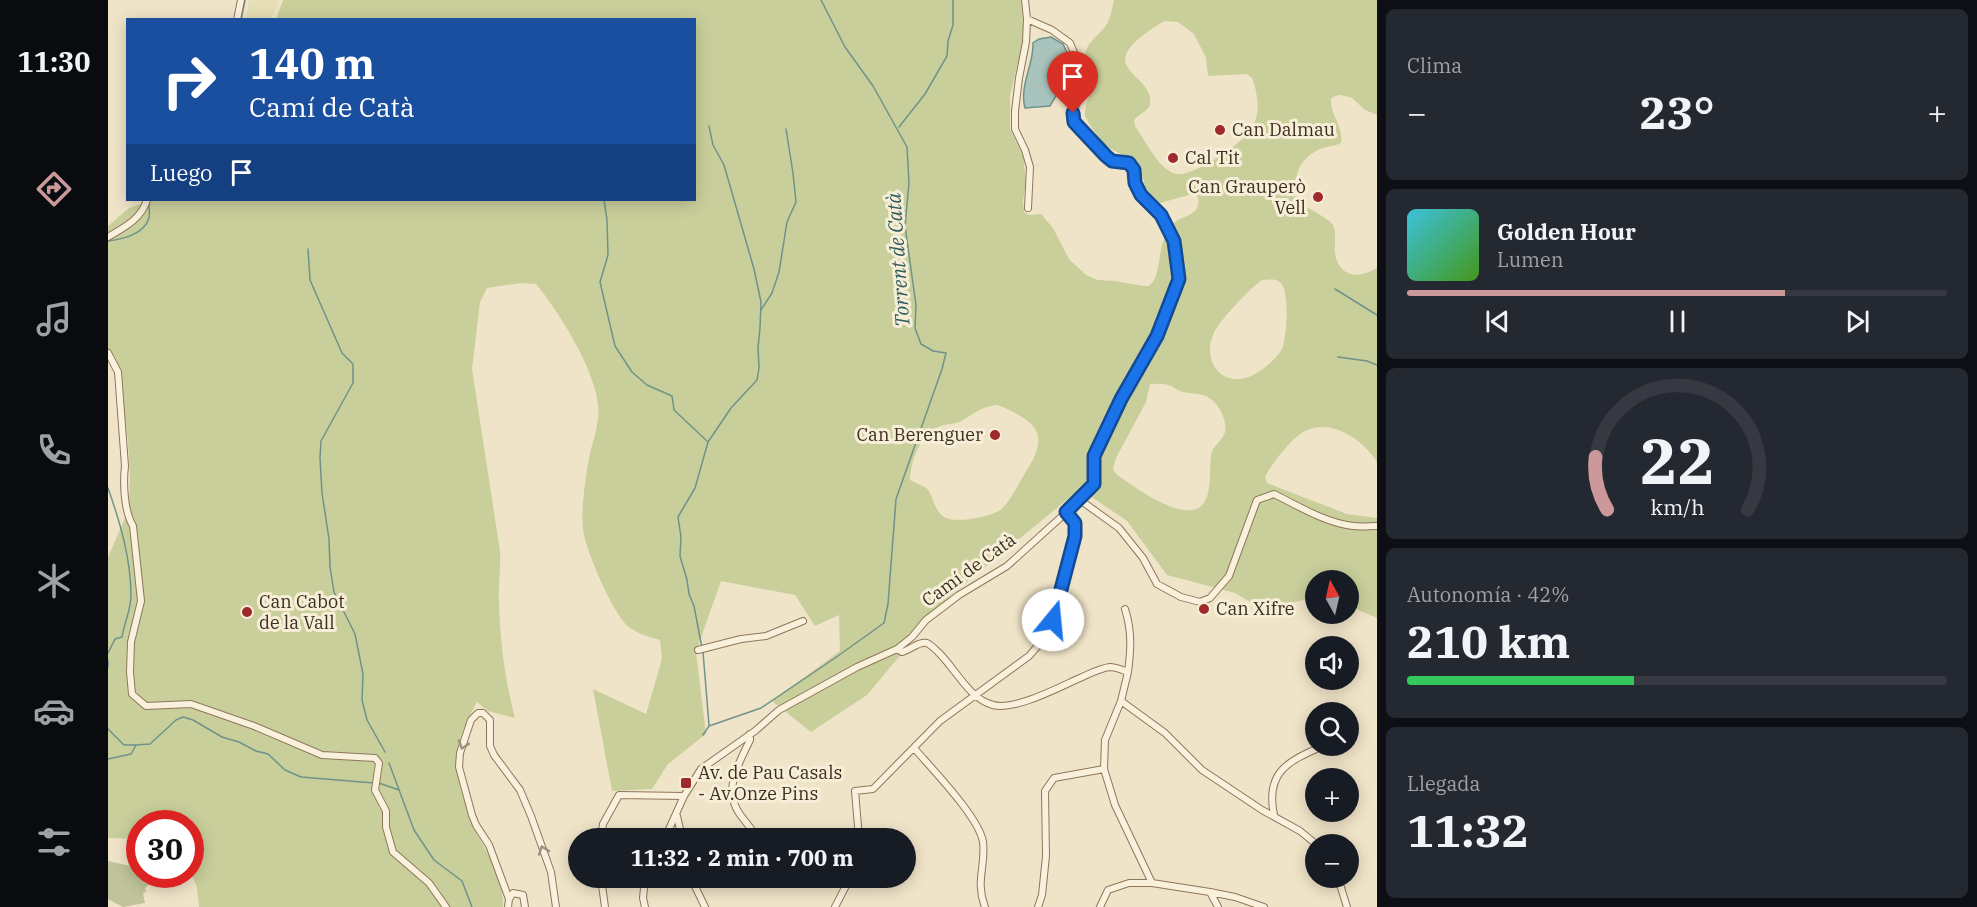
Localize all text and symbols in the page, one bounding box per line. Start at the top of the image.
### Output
text: 140 m [249,36,375,91]
icon: right [150,42,228,120]
text: 11:30 [18,44,90,79]
pin [1047,51,1098,113]
text: Clima [1407,52,1462,79]
icon: arrive [1056,60,1089,93]
text: 23° [1639,83,1715,141]
text: Camí de Catà [249,89,415,124]
text: − [1407,91,1427,134]
text: + [1927,91,1947,134]
place label: Can Dalmau [1232,118,1335,141]
marker: Can Dalmau [1213,123,1227,137]
place label: Cal Tit [1185,146,1240,169]
marker: Cal Tit [1166,151,1180,165]
icon: arrive [225,156,258,189]
text: Luego [150,158,213,187]
icon: directions [33,168,75,210]
place label: Can Grauperò Vell [1188,175,1306,219]
marker: Can Grauperò Vell [1311,190,1325,204]
water label: Torrent de Catà [879,192,916,328]
text: Golden Hour [1497,217,1636,246]
text: Lumen [1497,246,1564,273]
icon: music [33,298,75,340]
icon: previous [1481,305,1514,338]
icon: pause [1661,305,1694,338]
icon: next [1841,305,1874,338]
text: 22 [1640,421,1714,502]
place label: Can Berenguer [857,423,983,446]
marker: Can Berenguer [988,428,1002,442]
icon: phone [33,429,75,471]
text: km/h [1650,494,1704,522]
street label: Camí de Catà [917,528,1020,611]
icon: climate [33,560,75,602]
north arrow [1305,570,1359,624]
map controls [1305,570,1359,888]
text: Autonomía · 42% [1407,581,1569,608]
position arrow [1021,588,1085,652]
place label: Can Cabot de la Vall [259,590,345,634]
place label: Can Xifre [1216,597,1295,620]
marker: Can Xifre [1197,602,1211,616]
marker: Can Cabot de la Vall [240,605,254,619]
text: 210 km [1407,612,1570,670]
button: sound [1305,636,1359,690]
icon: car [33,690,75,732]
button: search [1305,702,1359,756]
one-way arrow [458,739,470,749]
place label: Av. de Pau Casals - Av.Onze Pins [698,761,842,805]
button: + [1305,768,1359,822]
text: Llegada [1407,770,1480,797]
marker: Av. de Pau Casals - Av.Onze Pins [679,776,693,790]
text: 11:32 [1407,801,1529,859]
speed limit sign: 30 [126,810,204,888]
icon: filters [33,821,75,863]
button: − [1305,834,1359,888]
text: 11:32 · 2 min · 700 m [630,843,854,872]
one-way arrow [538,845,551,856]

